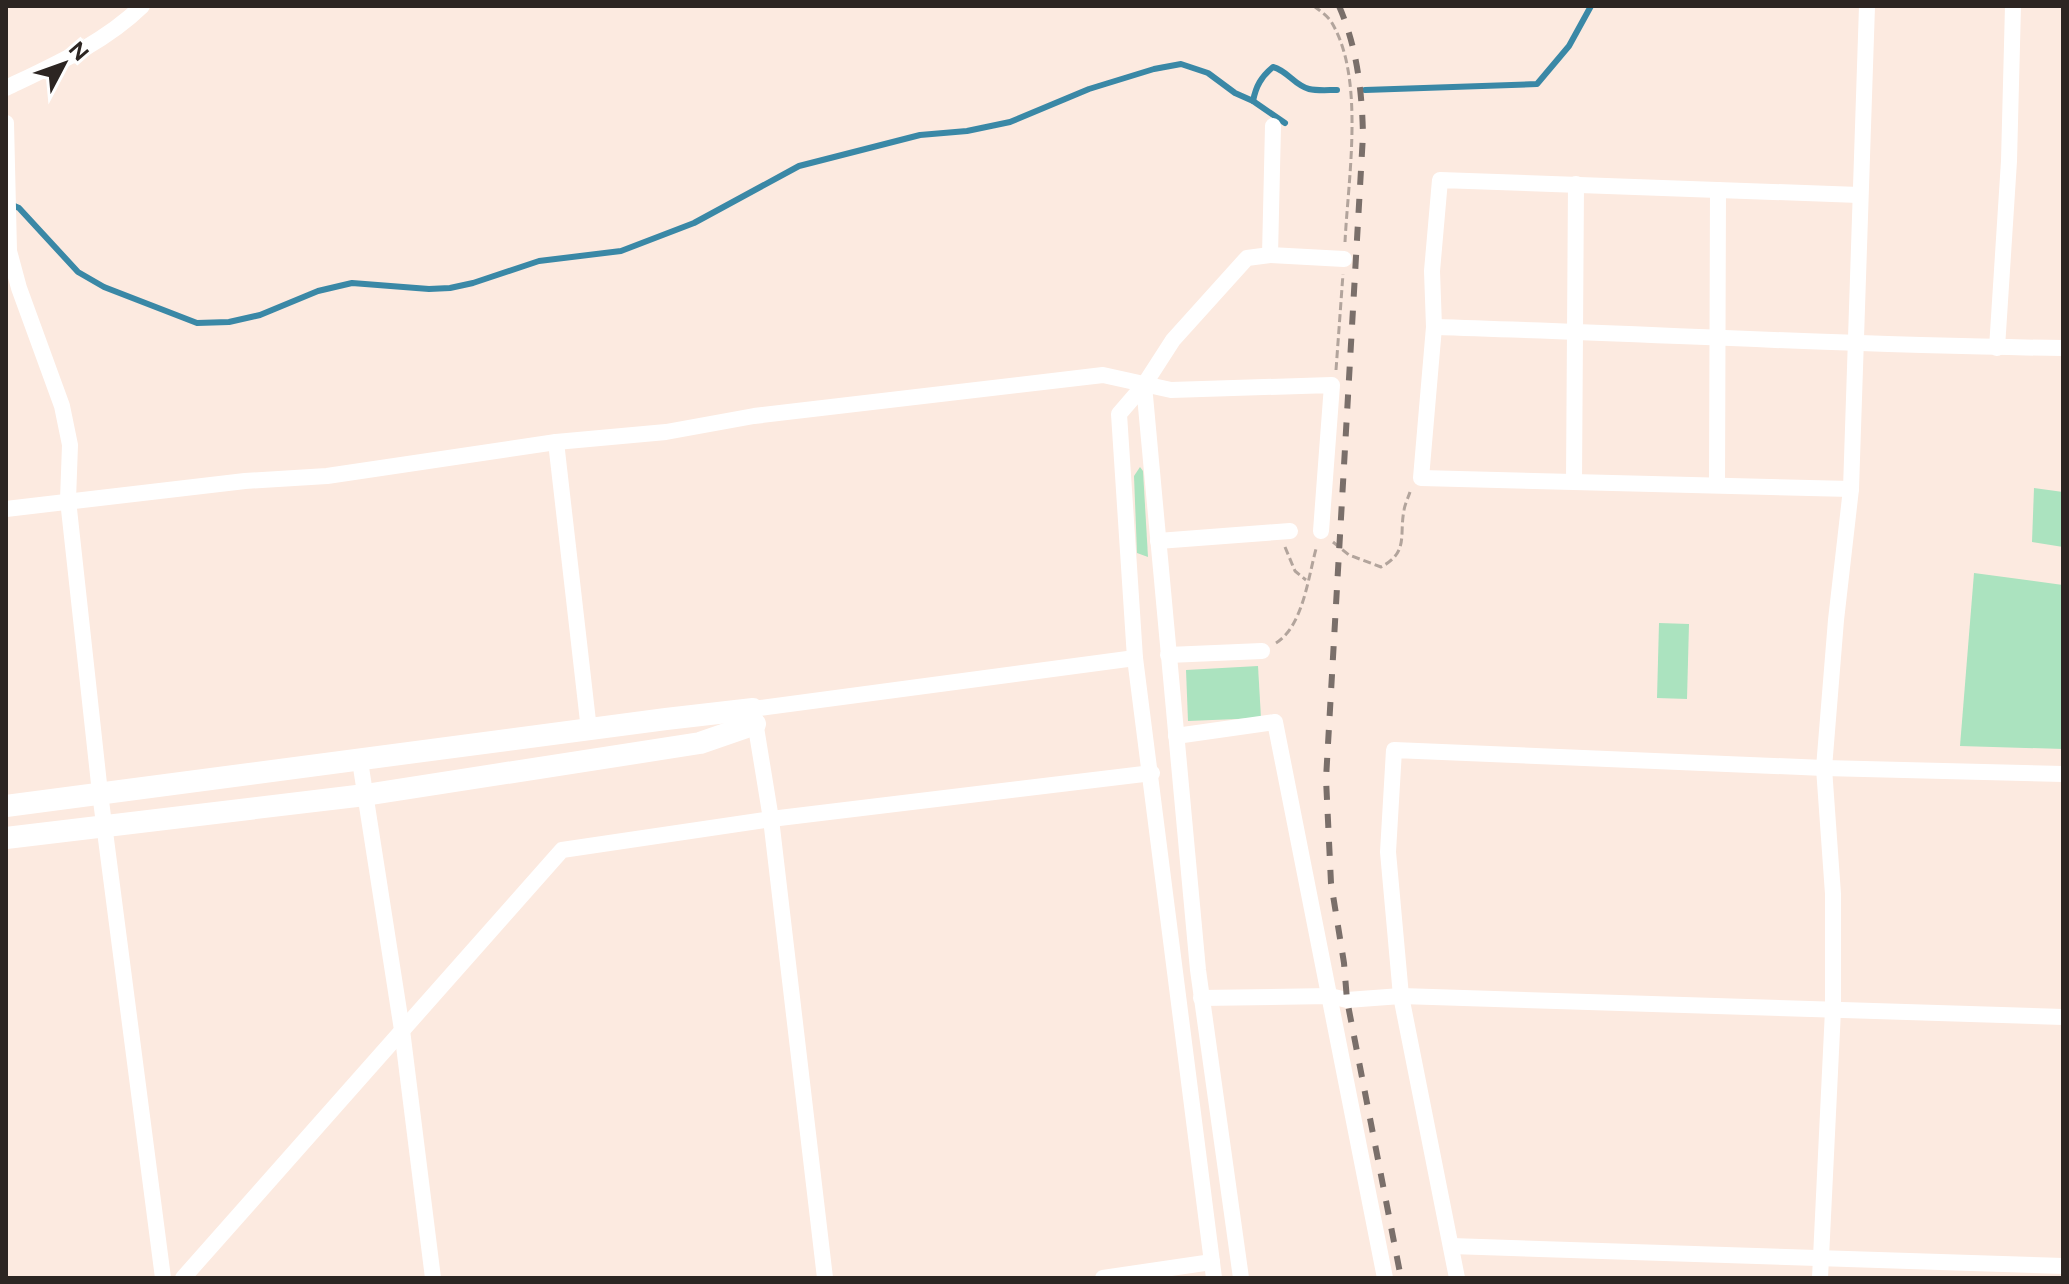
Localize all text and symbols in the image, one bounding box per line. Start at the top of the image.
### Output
north arrow [24,24,104,104]
text: N [63,36,94,66]

